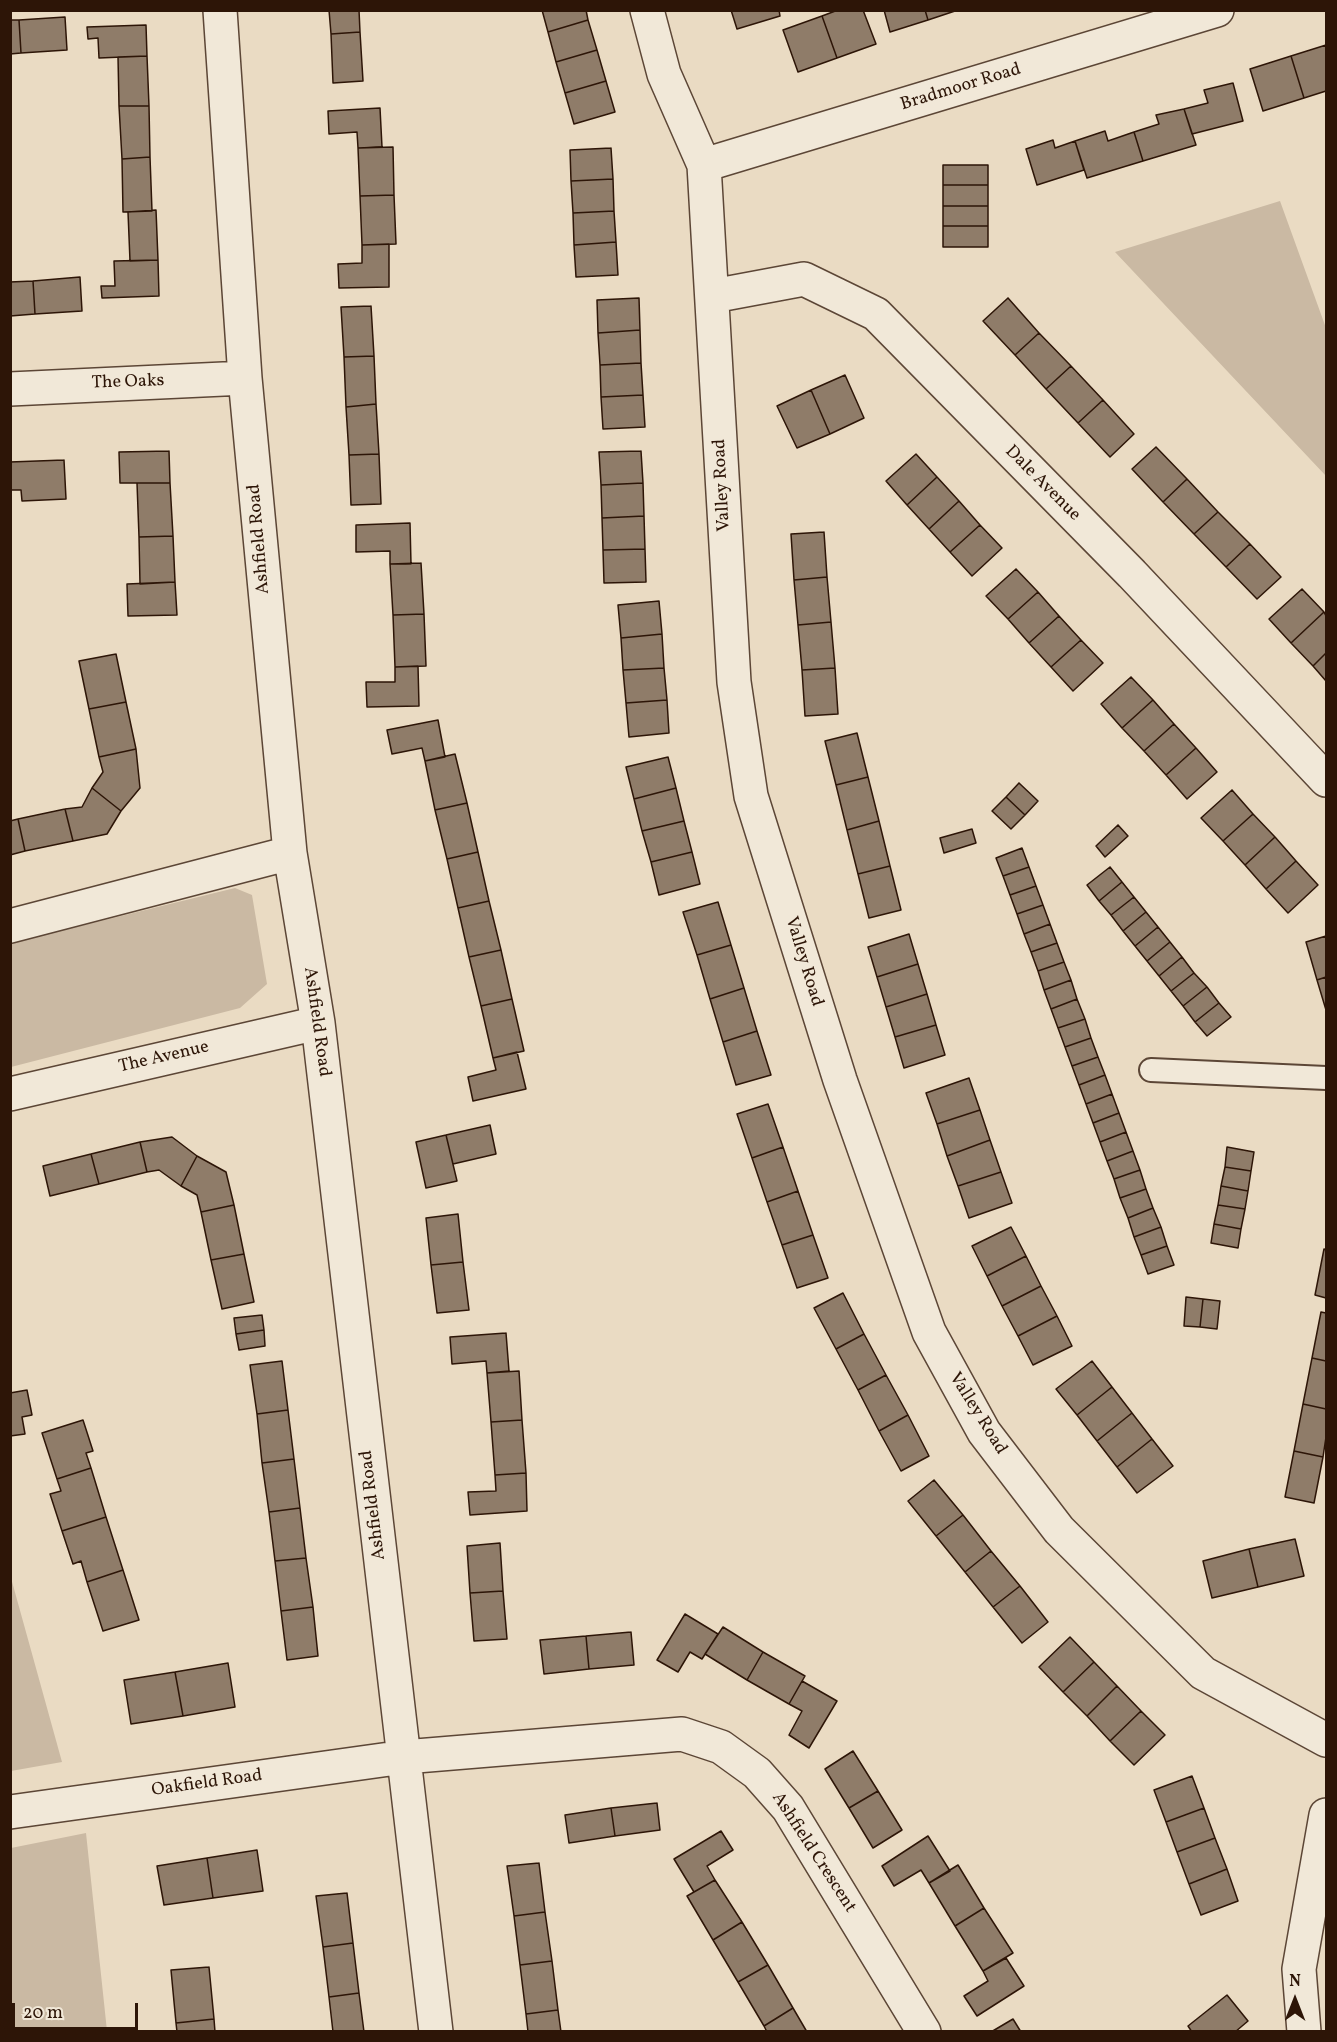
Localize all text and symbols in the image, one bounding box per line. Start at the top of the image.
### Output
street label: Bradmoor Road [898,59,1024,117]
street label: The Oaks [91,371,165,395]
street label: Valley Road [710,438,736,532]
street label: Dale Avenue [1000,442,1084,526]
street label: Ashfield Road [244,483,276,595]
street label: Valley Road [779,914,827,1010]
street label: Ashfield Road [298,966,334,1078]
street label: The Avenue [117,1037,211,1079]
street label: Valley Road [943,1369,1011,1459]
street label: Ashfield Road [357,1449,391,1561]
street label: Oakfield Road [150,1766,264,1802]
street label: Ashfield Crescent [766,1789,860,1917]
north arrow [1265,1970,1325,2030]
text: N [1289,1971,1301,1993]
scale bar [15,1991,141,2029]
text: 20 m [23,2001,63,2026]

